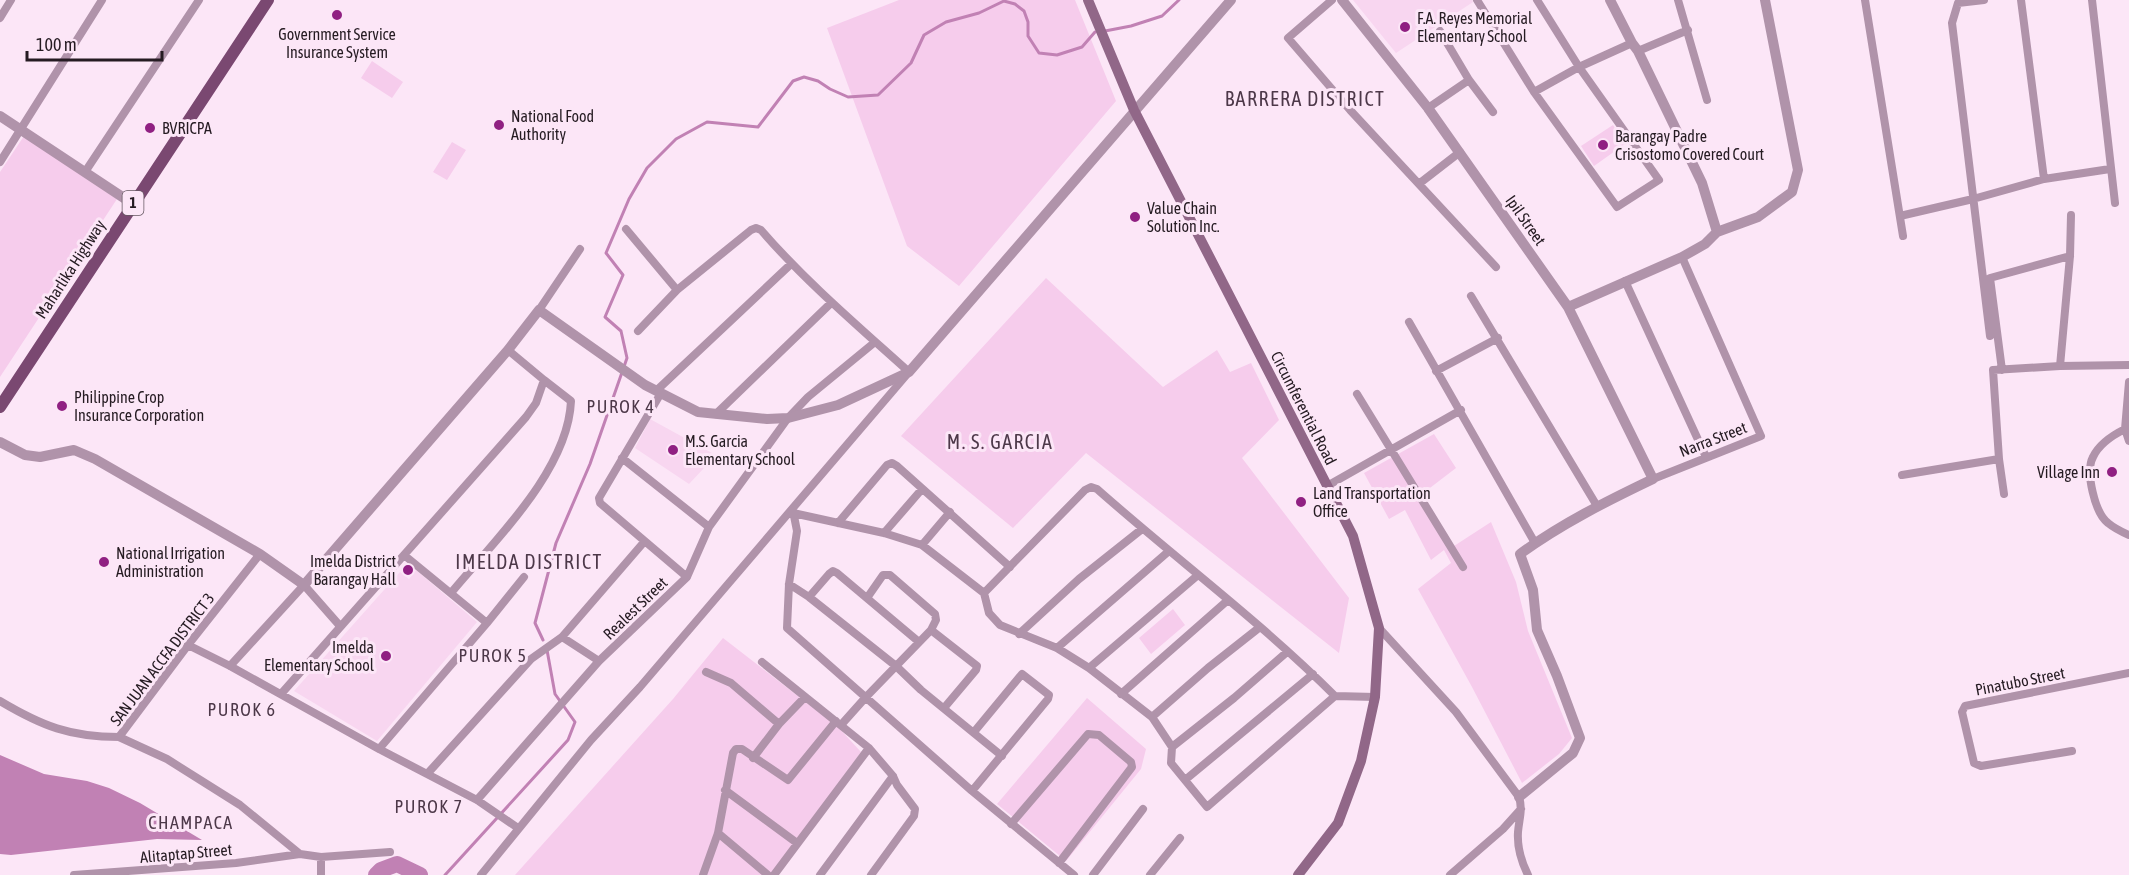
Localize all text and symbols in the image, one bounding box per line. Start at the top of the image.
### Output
marker: Government Service Insurance System [330,8,344,22]
place label: F.A. Reyes Memorial Elementary School [1417,9,1533,46]
marker: F.A. Reyes Memorial Elementary School [1398,20,1412,34]
scale bar [27,24,162,62]
place label: Government Service Insurance System [278,25,396,62]
text: 100 m [36,34,77,55]
district label: BARRERA DISTRICT [1225,87,1385,110]
place label: National Food Authority [511,107,594,144]
marker: National Food Authority [492,118,506,132]
place label: BVRICPA [162,119,212,137]
marker: BVRICPA [143,121,157,135]
place label: Barangay Padre Crisostomo Covered Court [1615,127,1765,163]
marker: Barangay Padre Crisostomo Covered Court [1596,138,1610,152]
road number: 1 [122,191,144,215]
street label: Ipil Street [1501,192,1550,249]
place label: Value Chain Solution Inc. [1147,199,1220,235]
marker: Value Chain Solution Inc. [1128,210,1142,224]
street label: Maharlika Highway [31,216,110,322]
street label: Circumferential Road [1268,348,1340,468]
place label: Philippine Crop Insurance Corporation [74,388,204,425]
district label: PUROK 4 [586,396,656,417]
marker: Philippine Crop Insurance Corporation [55,399,69,413]
street label: Narra Street [1677,418,1750,460]
district label: M. S. GARCIA [947,430,1053,453]
place label: M.S. Garcia Elementary School [685,432,796,469]
marker: M.S. Garcia Elementary School [666,443,680,457]
place label: Village Inn [2037,463,2100,482]
marker: Village Inn [2105,465,2119,479]
place label: Land Transportation Office [1313,484,1431,520]
marker: Land Transportation Office [1294,495,1308,509]
place label: National Irrigation Administration [116,544,225,580]
district label: IMELDA DISTRICT [455,550,603,573]
place label: Imelda District Barangay Hall [310,552,397,589]
marker: National Irrigation Administration [97,555,111,569]
marker: Imelda District Barangay Hall [401,563,415,577]
street label: Realest Street [599,573,671,643]
street label: SAN JUAN ACCFA DISTRICT 3 [106,589,218,729]
place label: Imelda Elementary School [264,638,375,675]
district label: PUROK 5 [458,645,528,666]
marker: Imelda Elementary School [379,649,393,663]
street label: Pinatubo Street [1974,663,2067,699]
district label: PUROK 6 [207,699,277,720]
district label: PUROK 7 [394,796,464,817]
district label: CHAMPACA [148,812,234,833]
street label: Alitaptap Street [139,840,233,867]

